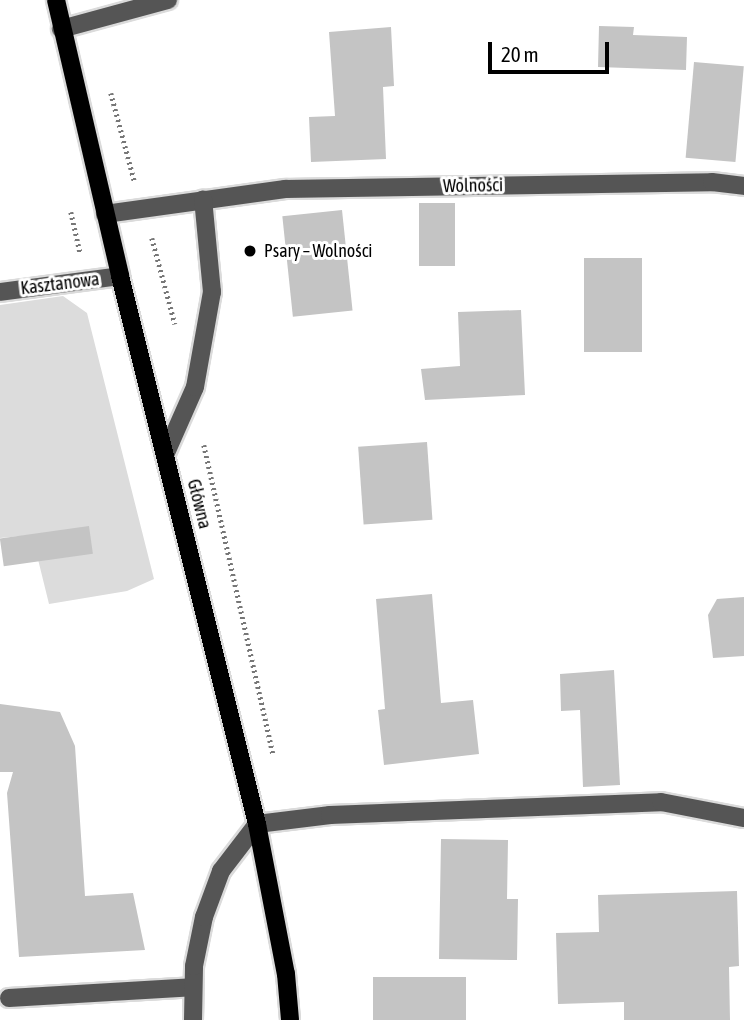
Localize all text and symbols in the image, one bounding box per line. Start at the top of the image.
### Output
scale bar [492,28,613,72]
text: 20 m [501,42,539,66]
street label: Wolności [443,175,503,197]
place label: Psary – Wolności [264,240,372,262]
marker: Psary – Wolności [242,243,258,259]
street label: Kasztanowa [19,268,101,300]
street label: Główna [182,477,216,531]

